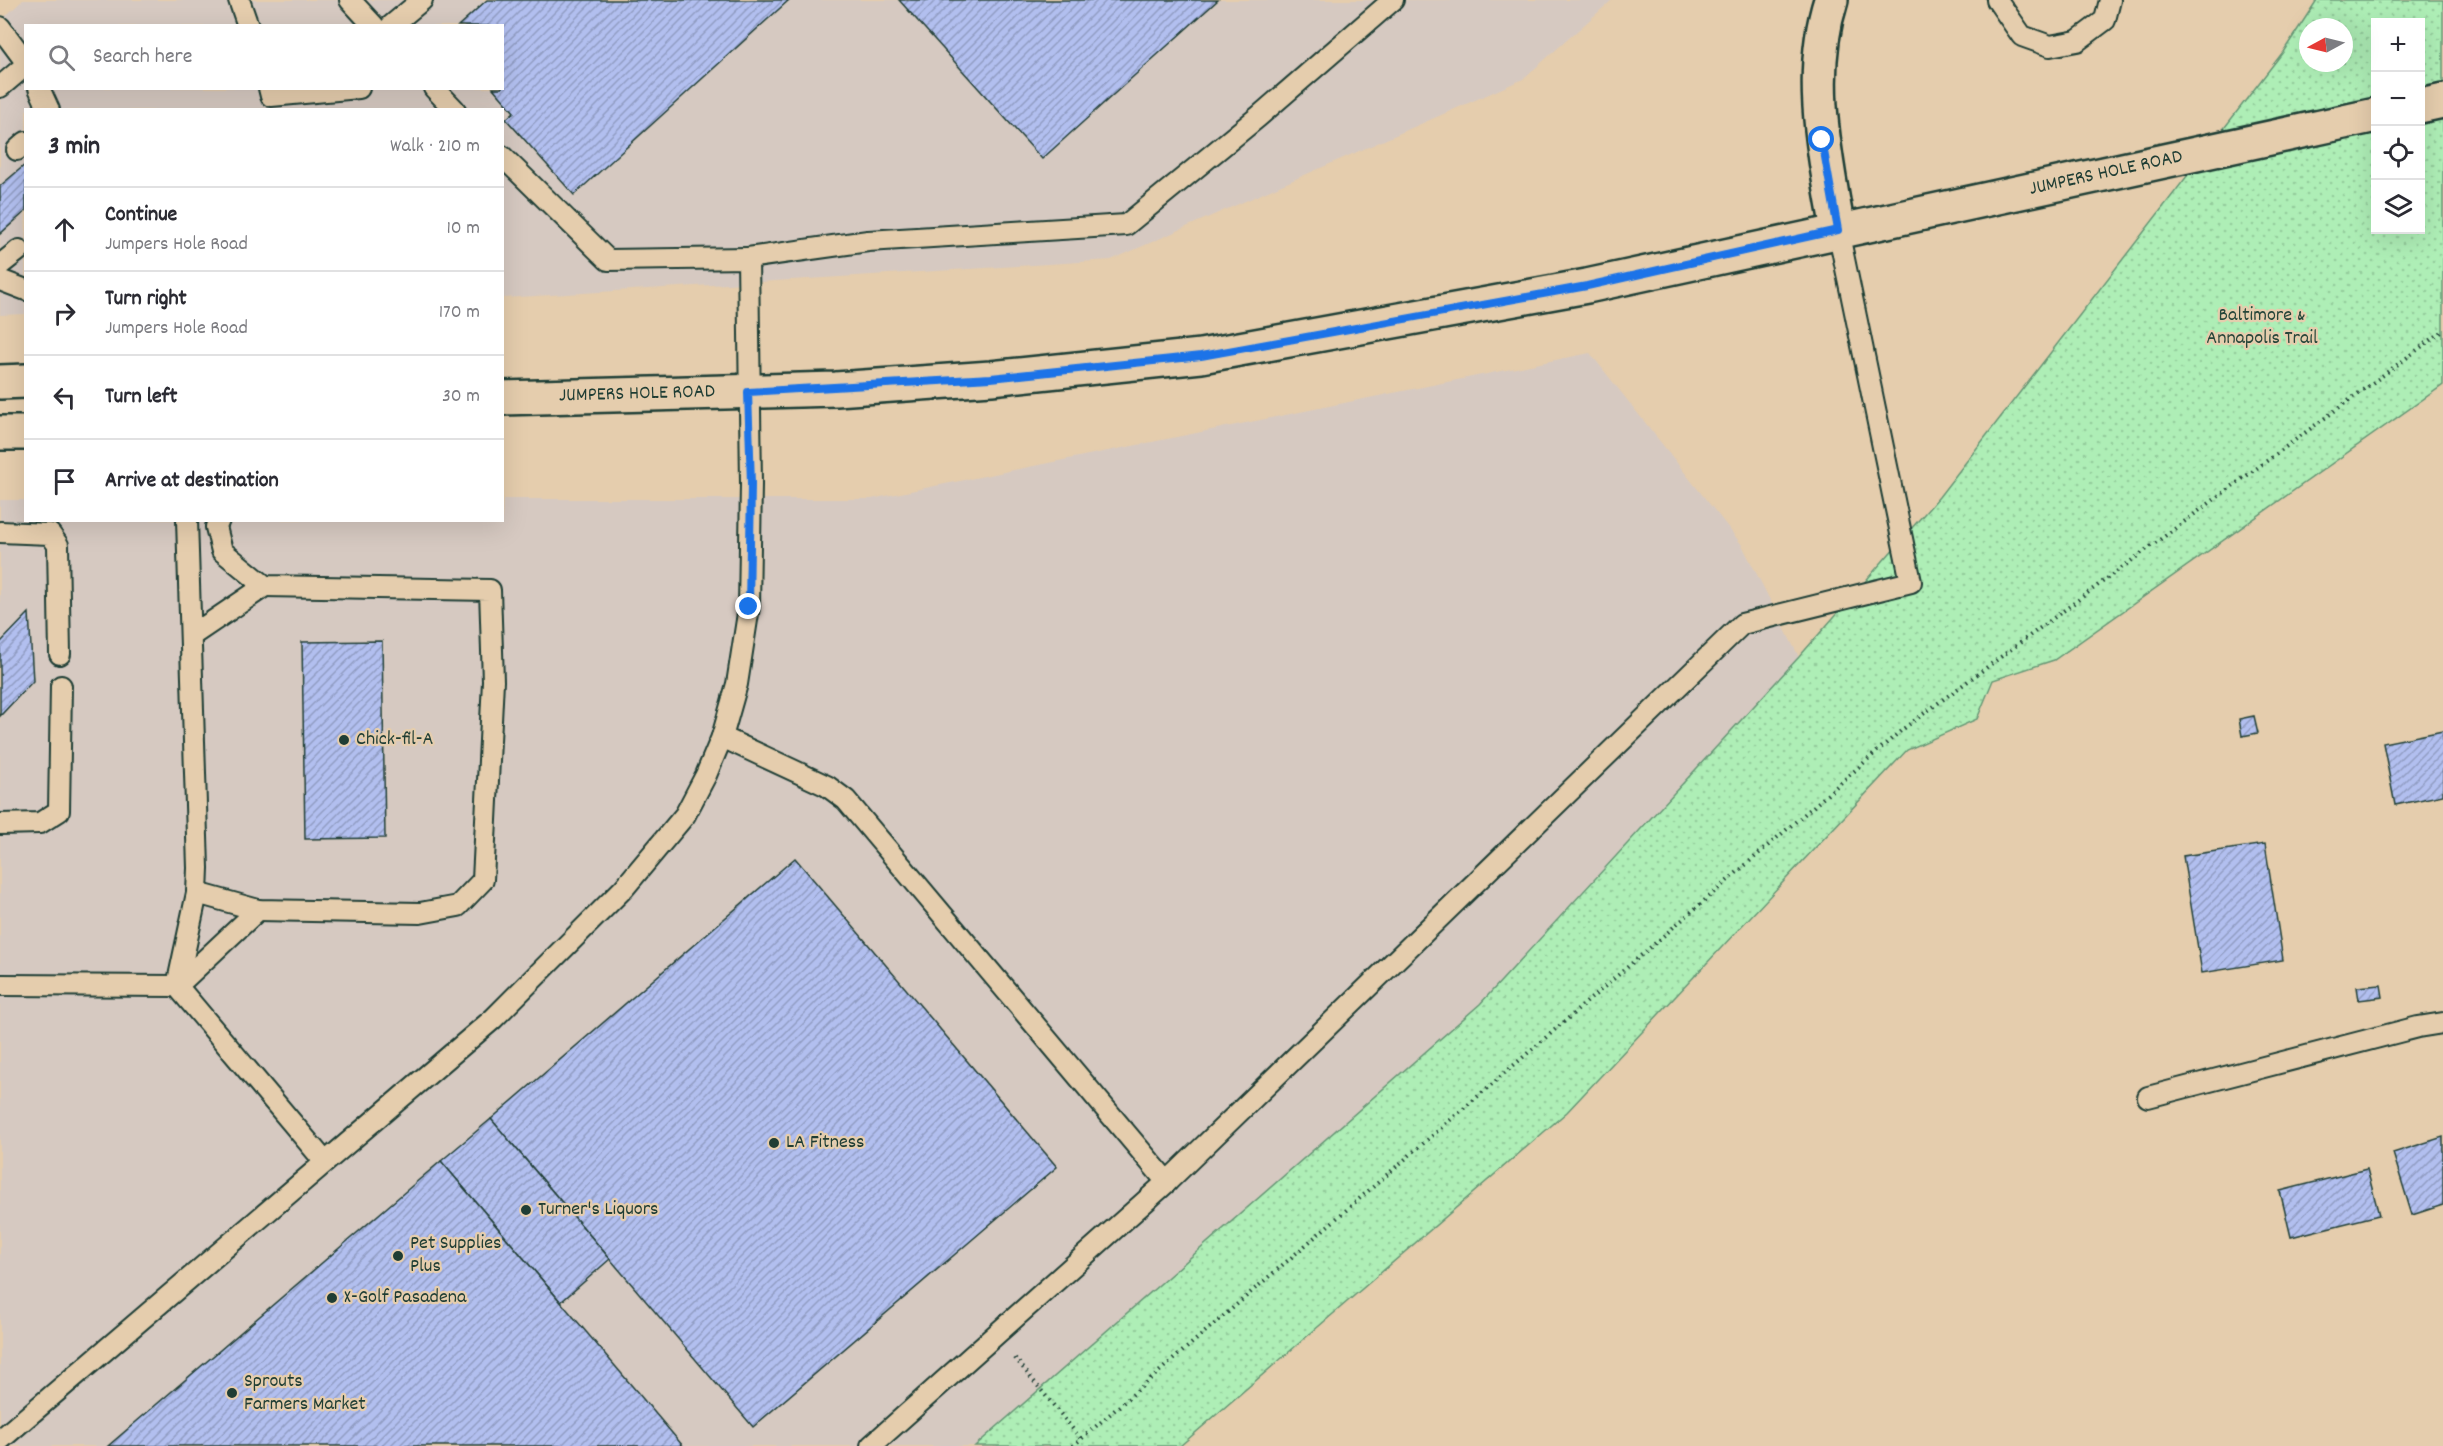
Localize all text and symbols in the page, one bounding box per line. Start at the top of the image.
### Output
north arrow [2299,18,2353,72]
map controls [2371,18,2425,234]
button: + [2371,18,2425,72]
search box [24,24,504,90]
icon: search [45,41,78,74]
text: Search here [93,42,192,73]
button: − [2371,72,2425,126]
route start [1808,126,1834,152]
button: locate [2371,126,2425,180]
text: 3 min [48,129,100,166]
text: Walk · 210 m [390,133,480,161]
street label: JUMPERS HOLE ROAD [2027,143,2185,204]
button: layers [2371,180,2425,234]
text: Continue [105,200,177,231]
icon: ahead [48,213,81,246]
text: 10 m [446,215,480,243]
text: Jumpers Hole Road [105,231,248,259]
text: Turn right [105,284,187,315]
icon: right [48,297,81,330]
text: 170 m [439,299,480,327]
park label: Baltimore & Annapolis Trail [2206,302,2318,353]
text: Jumpers Hole Road [105,315,248,343]
street label: JUMPERS HOLE ROAD [559,378,715,410]
icon: left [48,381,81,414]
text: Turn left [105,382,177,413]
text: 30 m [442,383,480,411]
icon: arrive [48,465,81,498]
text: Arrive at destination [105,466,279,497]
route end [735,593,761,619]
place label: Chick-fil-A [356,726,434,754]
marker: Chick-fil-A [337,733,351,747]
place label: LA Fitness [786,1129,865,1157]
marker: LA Fitness [767,1136,781,1150]
place label: Turner's Liquors [538,1196,659,1224]
marker: Turner's Liquors [519,1203,533,1217]
place label: Pet Supplies Plus [410,1230,501,1281]
marker: Pet Supplies Plus [391,1249,405,1263]
place label: X-Golf Pasadena [344,1284,467,1312]
marker: X-Golf Pasadena [325,1291,339,1305]
place label: Sprouts Farmers Market [244,1368,366,1419]
marker: Sprouts Farmers Market [225,1386,239,1400]

